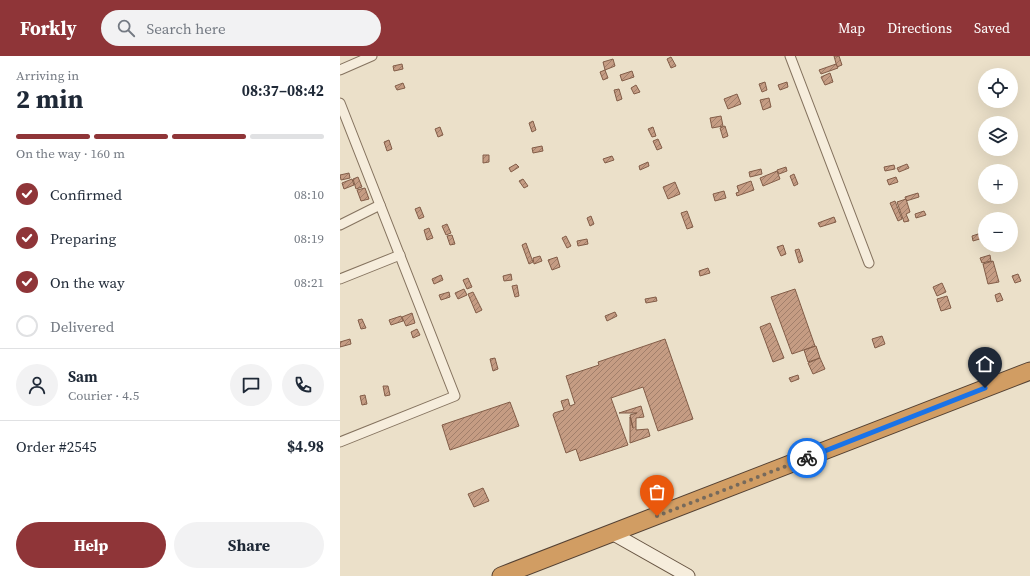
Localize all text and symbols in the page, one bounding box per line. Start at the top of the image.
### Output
search box [101,10,381,46]
text: Forkly [20,15,77,41]
icon: search [115,17,137,39]
text: Search here [147,18,226,39]
text: Map [838,18,865,38]
text: Directions [887,18,952,38]
text: Saved [974,18,1010,38]
text: Arriving in [16,67,79,84]
map controls [978,68,1018,252]
button: locate [978,68,1018,108]
text: 08:37–08:42 [242,80,324,101]
text: 2 min [16,81,83,117]
button: layers [978,116,1018,156]
text: On the way · 160 m [16,145,125,162]
button: + [978,164,1018,204]
icon: check [16,183,38,205]
text: Confirmed [50,184,122,205]
text: 08:10 [294,186,324,203]
button: − [978,212,1018,252]
icon: check [16,227,38,249]
text: Preparing [50,228,116,249]
text: 08:19 [294,230,324,247]
icon: check [16,271,38,293]
text: On the way [50,272,125,293]
text: 08:21 [294,274,324,291]
text: Delivered [50,316,114,337]
pin [968,347,1002,388]
icon: home [974,353,996,375]
button: person [16,364,58,406]
button: chat [230,364,272,406]
button: phone [282,364,324,406]
text: Sam [68,366,98,387]
text: Courier · 4.5 [68,387,139,404]
text: Order #2545 [16,436,97,457]
text: $4.98 [287,436,324,457]
courier [787,438,827,478]
icon: bike [796,447,818,469]
pin [640,475,674,516]
icon: bag [646,481,668,503]
button: Help [16,522,166,568]
button: Share [174,522,324,568]

